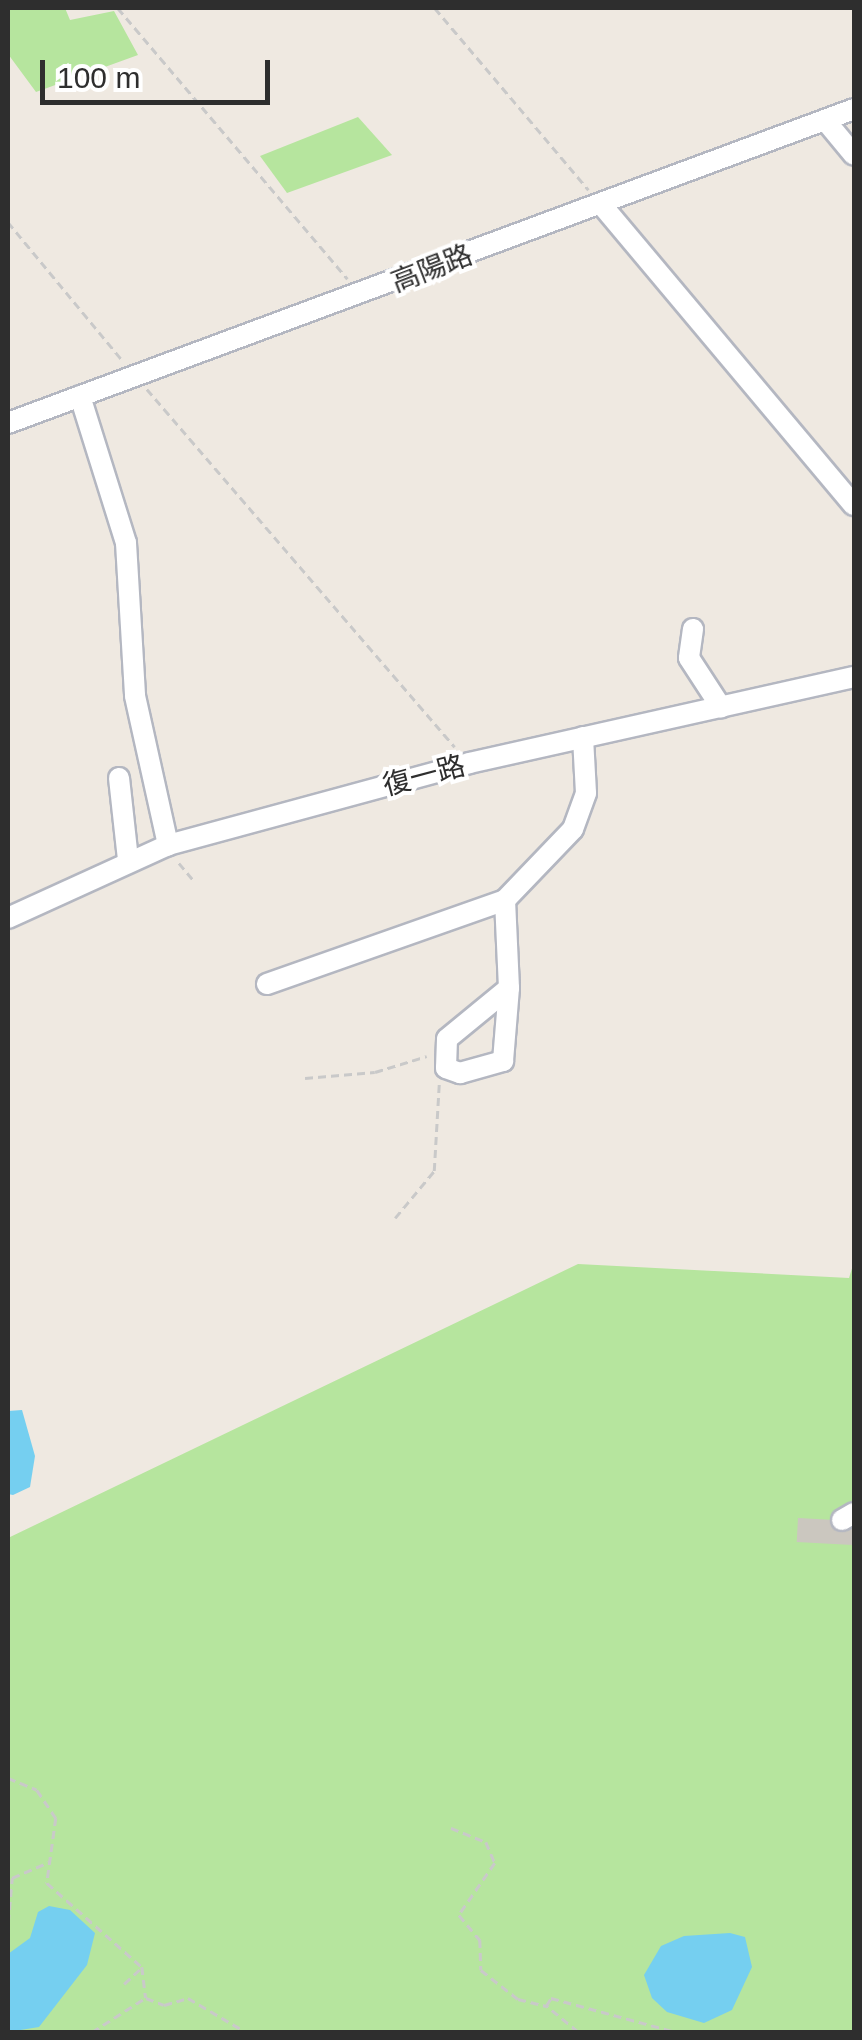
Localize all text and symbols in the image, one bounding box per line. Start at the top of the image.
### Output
scale bar [45,40,275,102]
text: 100 m [57,61,140,94]
street label: 高陽路 [387,238,477,300]
street label: 復一路 [379,749,469,803]

